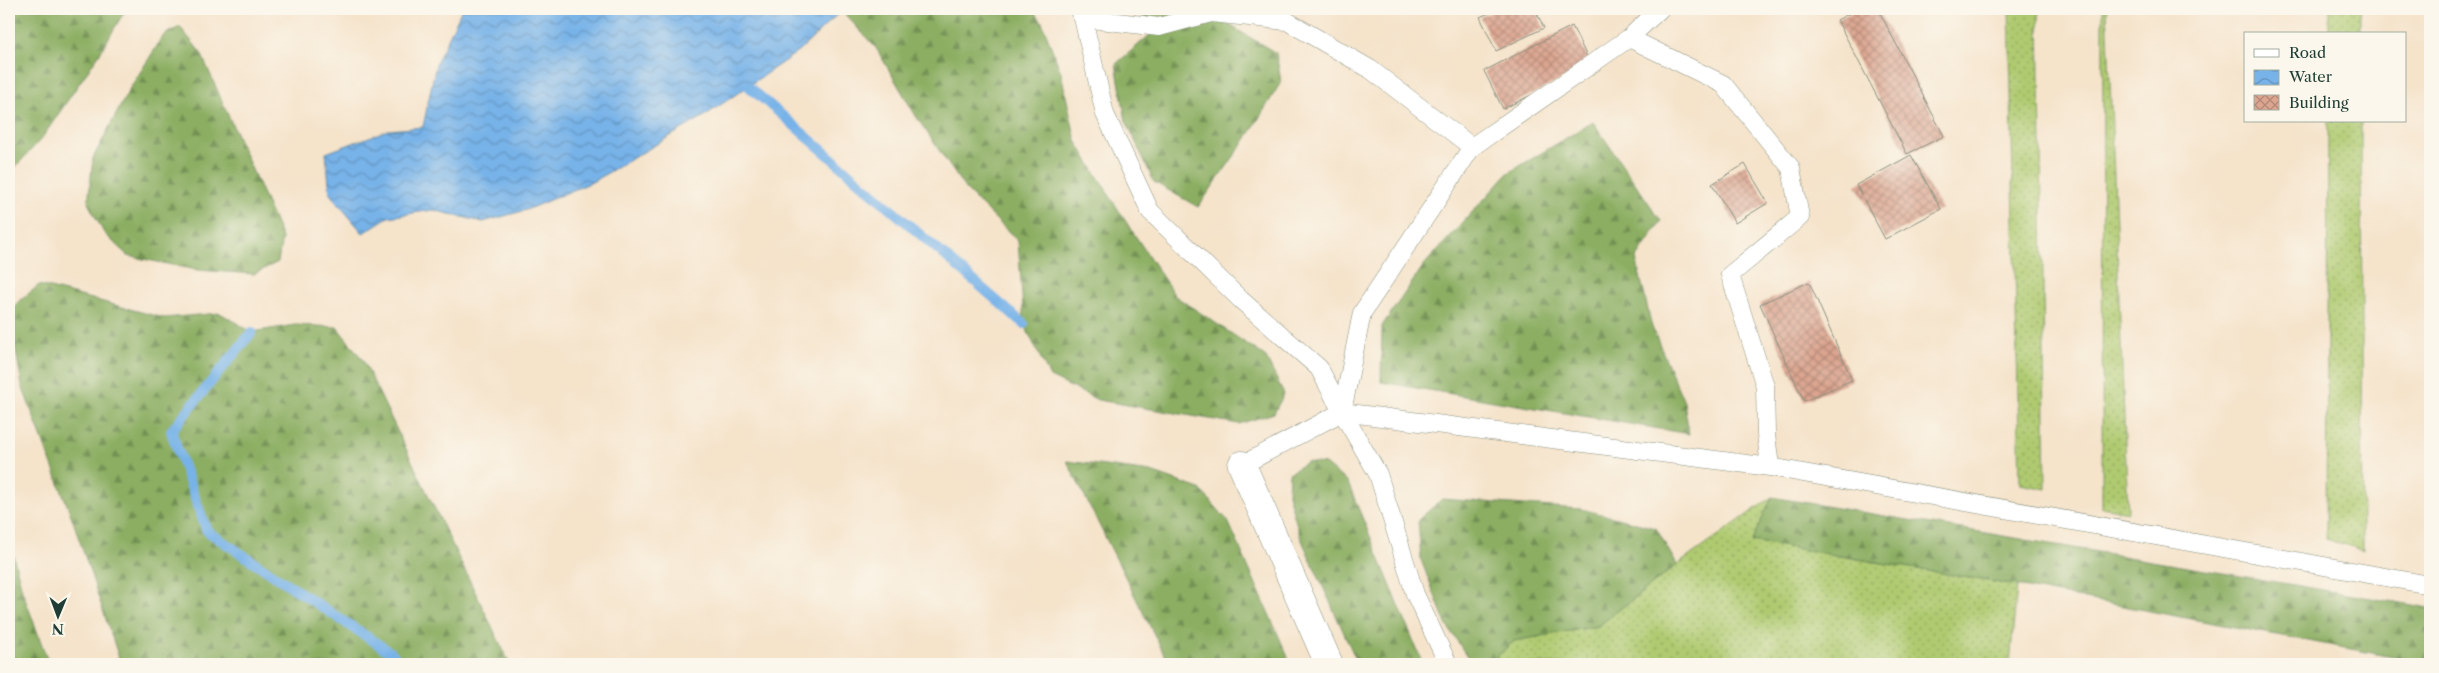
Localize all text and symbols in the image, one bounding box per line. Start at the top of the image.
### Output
legend [2244,32,2406,122]
text: Road [2289,43,2326,62]
text: Water [2288,67,2333,86]
text: Building [2289,93,2349,112]
north arrow [32,590,82,640]
text: N [52,620,64,638]

